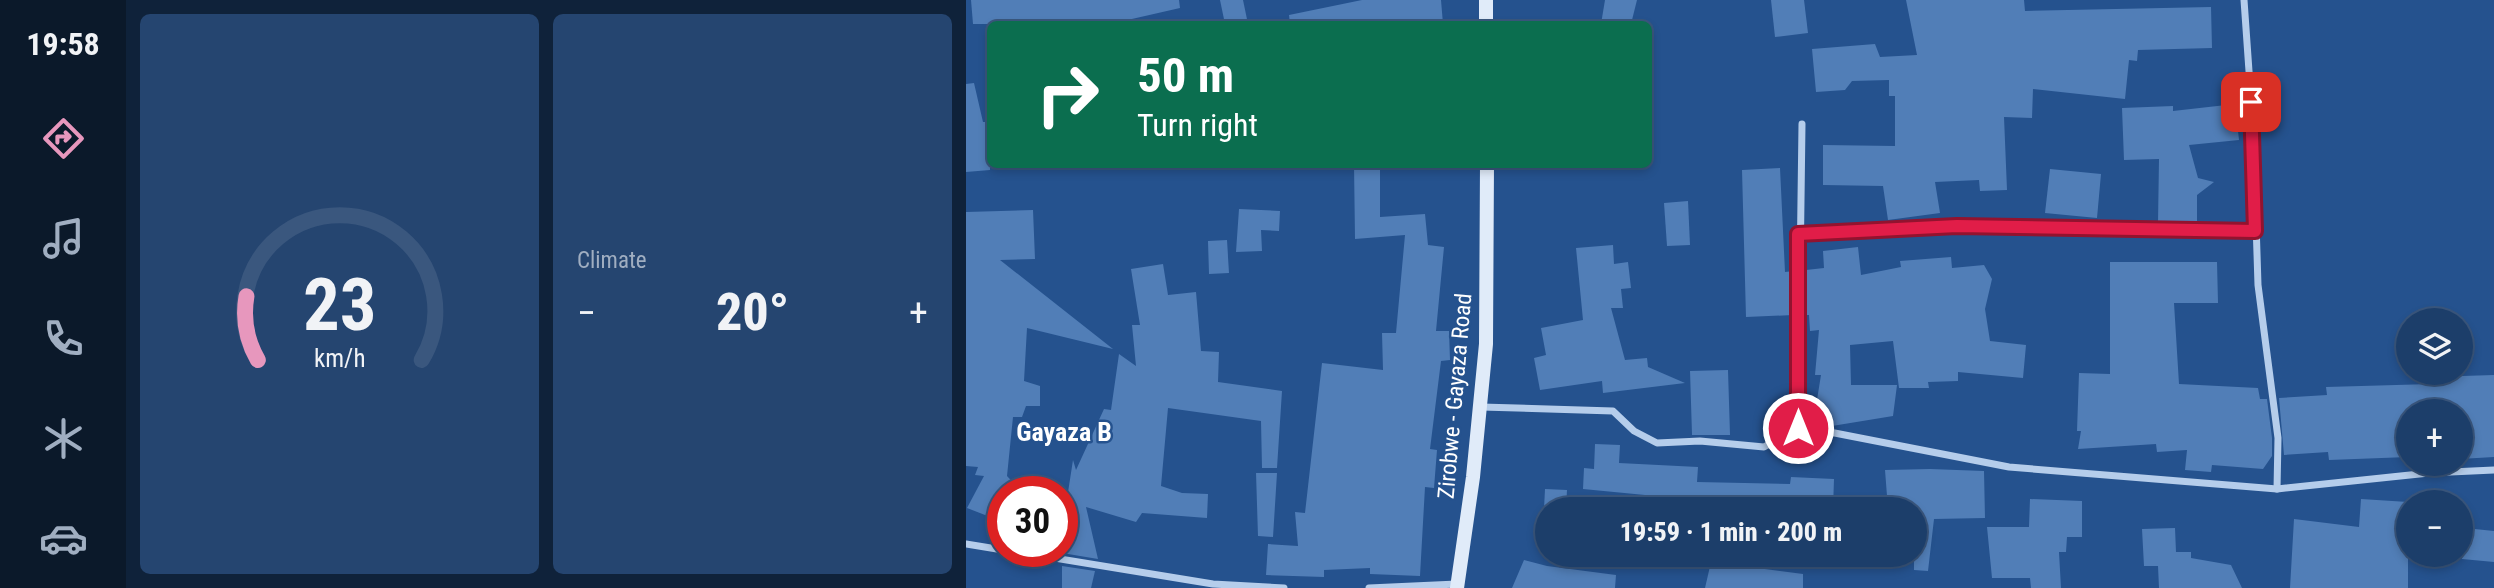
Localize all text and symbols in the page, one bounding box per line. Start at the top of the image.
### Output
text: 19:58 [26,25,100,63]
text: 50 m [1137,47,1234,104]
icon: right [1022,49,1113,140]
pin [2221,72,2281,132]
icon: arrive [2232,83,2270,121]
text: Turn right [1137,106,1258,144]
icon: directions [39,114,88,163]
icon: music [39,214,88,263]
text: Climate [577,247,647,274]
text: 23 [303,262,376,348]
text: 20° [716,282,789,343]
text: − [577,291,596,335]
text: + [909,291,928,335]
street label: Zirobwe - Gayaza Road [1433,292,1477,500]
map controls [2396,308,2473,567]
button: layers [2396,308,2473,385]
icon: phone [39,314,88,363]
text: km/h [314,344,365,373]
position arrow [1761,391,1835,465]
button: + [2396,399,2473,476]
icon: climate [39,414,88,463]
district label: Gayaza B [1016,417,1112,447]
speed limit sign: 30 [987,476,1078,567]
button: − [2396,490,2473,567]
icon: car [39,514,88,563]
text: 19:59 · 1 min · 200 m [1620,517,1842,547]

